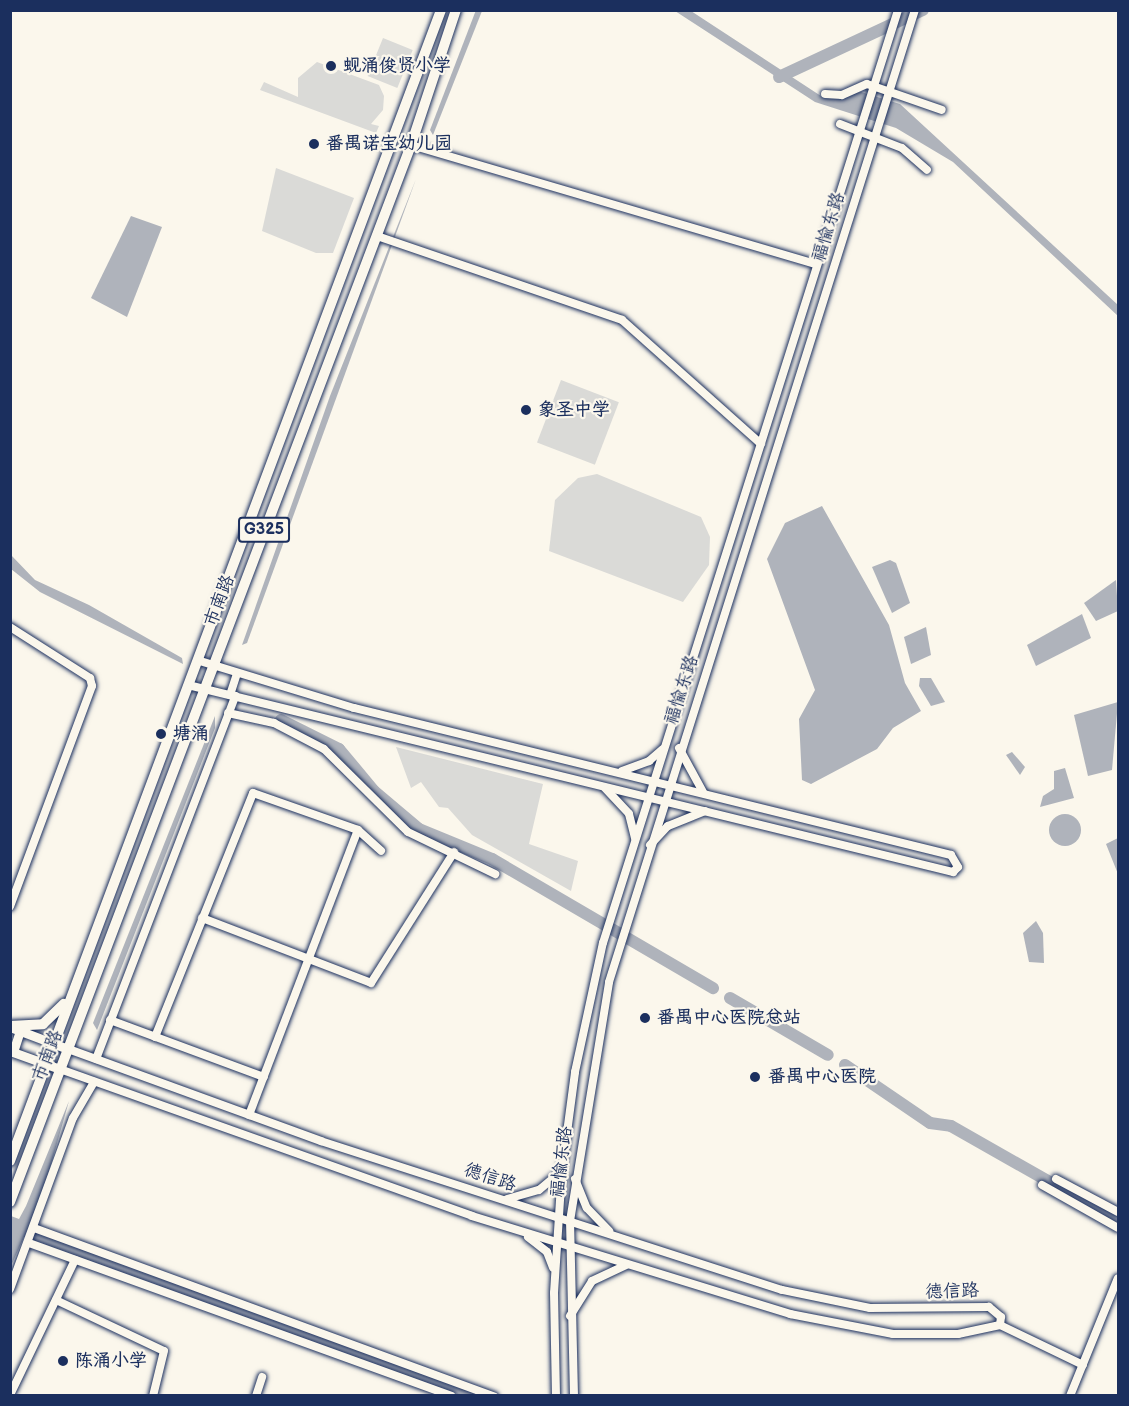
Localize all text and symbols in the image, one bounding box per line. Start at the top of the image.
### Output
place label: 蚬涌俊贤小学 [343,55,451,77]
marker: 蚬涌俊贤小学 [324,59,338,73]
place label: 番禺诺宝幼儿园 [326,133,452,155]
marker: 番禺诺宝幼儿园 [307,137,321,151]
street label: 福愉东路 [808,189,850,265]
place label: 象圣中学 [538,399,610,421]
marker: 象圣中学 [519,403,533,417]
road number: G325 [237,517,291,543]
street label: 市南路 [200,572,240,630]
street label: 福愉东路 [661,652,703,728]
place label: 塘涌 [173,723,209,745]
marker: 塘涌 [154,727,168,741]
place label: 番禺中心医院总站 [657,1007,801,1029]
marker: 番禺中心医院总站 [638,1011,652,1025]
street label: 市南路 [28,1027,68,1085]
place label: 番禺中心医院 [768,1066,876,1088]
marker: 番禺中心医院 [746,1068,764,1086]
street label: 福愉东路 [547,1125,577,1199]
street label: 德信路 [461,1159,519,1197]
street label: 德信路 [925,1280,979,1304]
place label: 陈涌小学 [75,1350,147,1372]
marker: 陈涌小学 [56,1354,70,1368]

